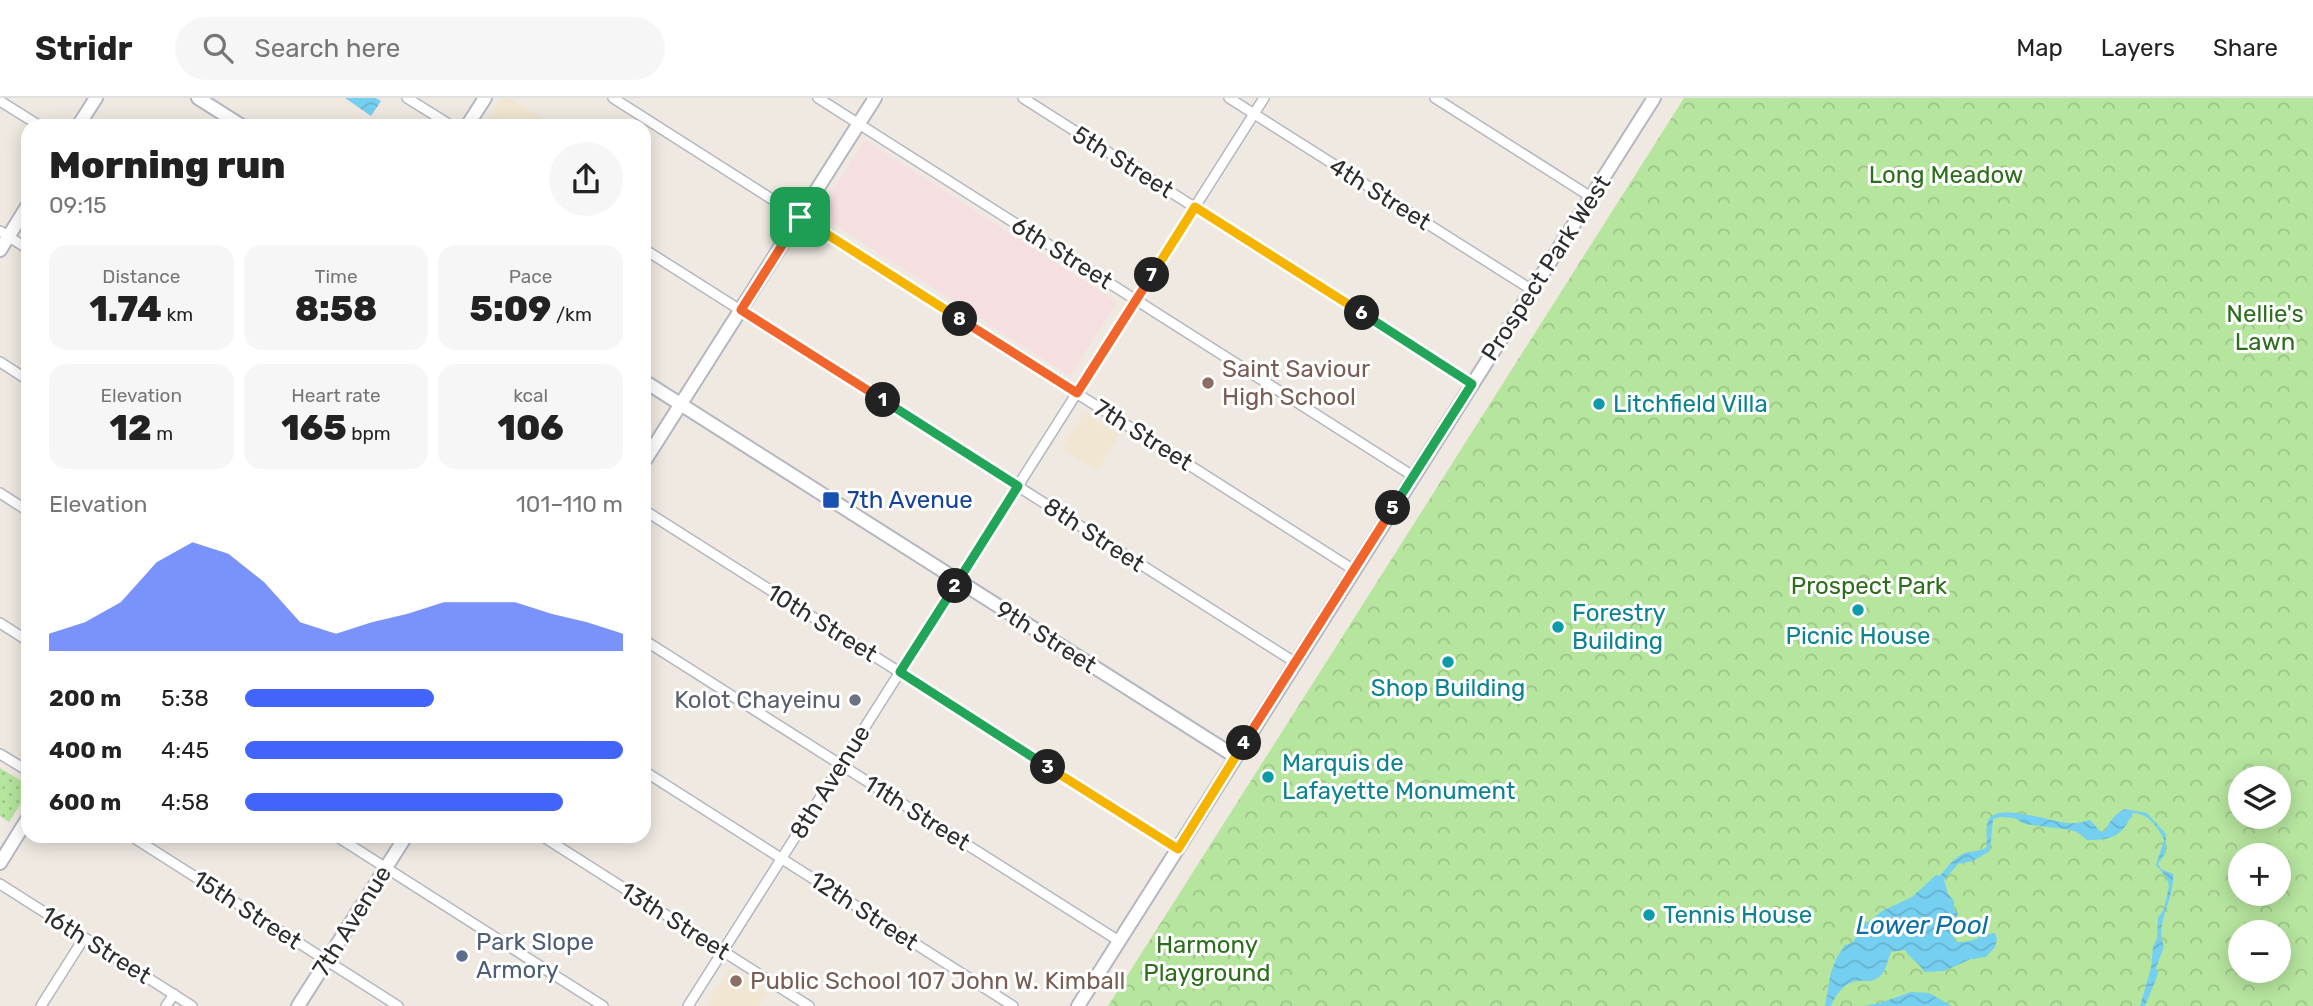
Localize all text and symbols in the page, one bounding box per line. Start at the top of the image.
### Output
search box [175,17,665,80]
text: Stridr [35,29,133,68]
icon: search [199,29,237,67]
text: Search here [255,33,400,64]
text: Map [2016,34,2063,62]
text: Layers [2101,34,2175,62]
text: Share [2213,34,2278,62]
street label: 5th Street [1067,120,1179,204]
text: Morning run [49,142,286,188]
button: share [549,142,623,216]
street label: 4th Street [1324,152,1436,236]
park label: Long Meadow [1869,161,2023,189]
street label: Prospect Park West [1476,170,1616,366]
pin [770,187,830,247]
text: 09:15 [49,191,107,219]
icon: arrive [781,198,819,236]
street label: 6th Street [1006,211,1118,295]
pin: 7 [1134,258,1170,292]
text: 7 [1146,263,1157,286]
text: Distance [102,265,180,288]
text: Time [314,265,358,288]
text: Pace [509,265,552,288]
text: 1.74 [89,288,162,330]
text: 8:58 [295,288,377,330]
text: 5:09 [470,288,551,330]
pin: 6 [1344,296,1380,330]
park label: Nellie's Lawn [2226,300,2304,356]
text: 6 [1355,301,1368,324]
pin: 8 [942,302,978,336]
text: km [162,303,193,326]
text: /km [551,303,592,326]
text: 8 [953,307,966,330]
place label: Saint Saviour High School [1222,355,1370,411]
marker: Saint Saviour High School [1200,375,1216,391]
pin: 1 [866,382,900,418]
text: Elevation [101,384,182,407]
text: Heart rate [291,384,381,407]
text: kcal [513,384,548,407]
text: 1 [878,388,887,411]
place label: Litchfield Villa [1613,390,1768,418]
street label: 7th Street [1088,394,1198,476]
marker: Litchfield Villa [1591,396,1607,412]
text: 12 [109,407,152,449]
text: 165 [281,407,347,449]
text: 106 [497,407,564,449]
text: m [152,422,173,445]
text: bpm [347,422,391,445]
place label: 7th Avenue [847,486,973,514]
text: Elevation [49,490,148,518]
text: 101–110 m [516,490,623,518]
marker: 7th Avenue [821,490,841,510]
pin: 5 [1376,490,1410,526]
street label: 8th Street [1038,492,1150,578]
text: 5 [1386,496,1399,519]
pin: 2 [937,568,972,603]
park label: Prospect Park [1791,572,1948,600]
text: 2 [948,574,961,597]
street label: 10th Street [762,578,882,668]
street label: 9th Street [990,595,1102,679]
place label: Forestry Building [1572,599,1666,655]
marker: Picnic House [1850,602,1866,618]
marker: Forestry Building [1550,619,1566,635]
place label: Picnic House [1786,622,1930,650]
marker: Shop Building [1440,654,1456,670]
place label: Shop Building [1371,674,1525,702]
text: 200 m [49,684,121,712]
text: 5:38 [161,684,209,712]
place label: Kolot Chayeinu [674,686,841,714]
marker: Kolot Chayeinu [847,692,863,708]
street label: 8th Avenue [784,720,876,844]
pin: 4 [1226,726,1262,760]
text: 4 [1237,731,1250,754]
text: 400 m [49,736,122,764]
text: 4:45 [161,736,209,764]
place label: Marquis de Lafayette Monument [1282,749,1515,805]
pin: 3 [1030,750,1066,784]
text: 3 [1041,755,1054,778]
map controls [2228,766,2291,983]
button: layers [2228,766,2291,829]
street label: 11th Street [859,769,975,857]
marker: Marquis de Lafayette Monument [1260,769,1276,785]
text: 600 m [49,788,121,816]
text: 4:58 [161,788,209,816]
button: + [2228,843,2291,906]
street label: 7th Avenue [307,860,397,982]
street label: 15th Street [187,865,307,955]
street label: 12th Street [805,866,923,956]
street label: 13th Street [615,876,735,966]
street label: 16th Street [36,900,156,990]
place label: Tennis House [1663,901,1812,929]
marker: Tennis House [1641,907,1657,923]
water label: Lower Pool [1856,910,1989,941]
button: − [2228,920,2291,983]
place label: Park Slope Armory [476,928,594,984]
park label: Harmony Playground [1143,931,1271,987]
marker: Park Slope Armory [454,948,470,964]
place label: Public School 107 John W. Kimball [750,967,1125,995]
marker: Public School 107 John W. Kimball [728,973,744,989]

